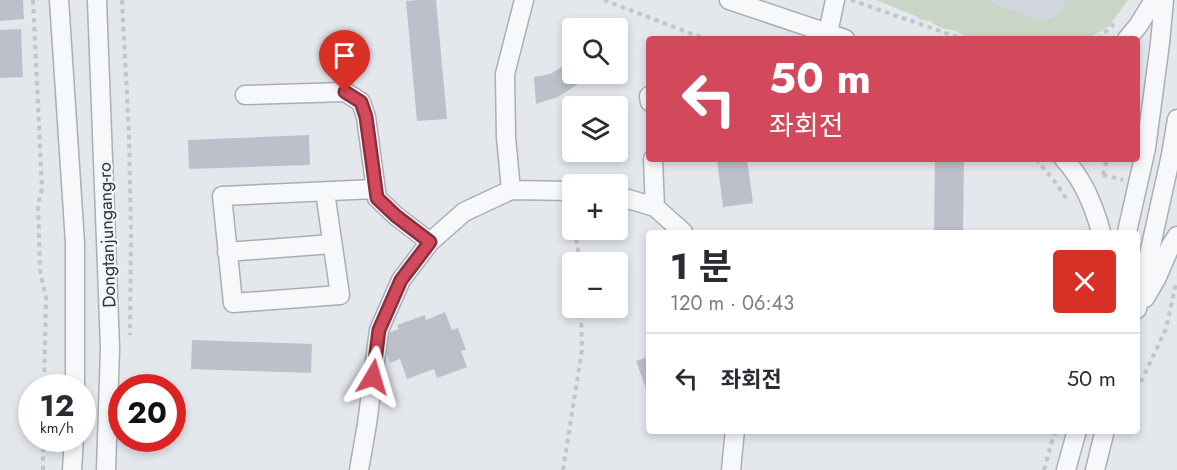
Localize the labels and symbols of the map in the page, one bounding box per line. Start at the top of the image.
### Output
pin [319,30,370,92]
street label: Dongtanjungang-ro [91,162,123,308]
position arrow [341,345,405,409]
speed limit sign: 20 [108,374,186,452]

